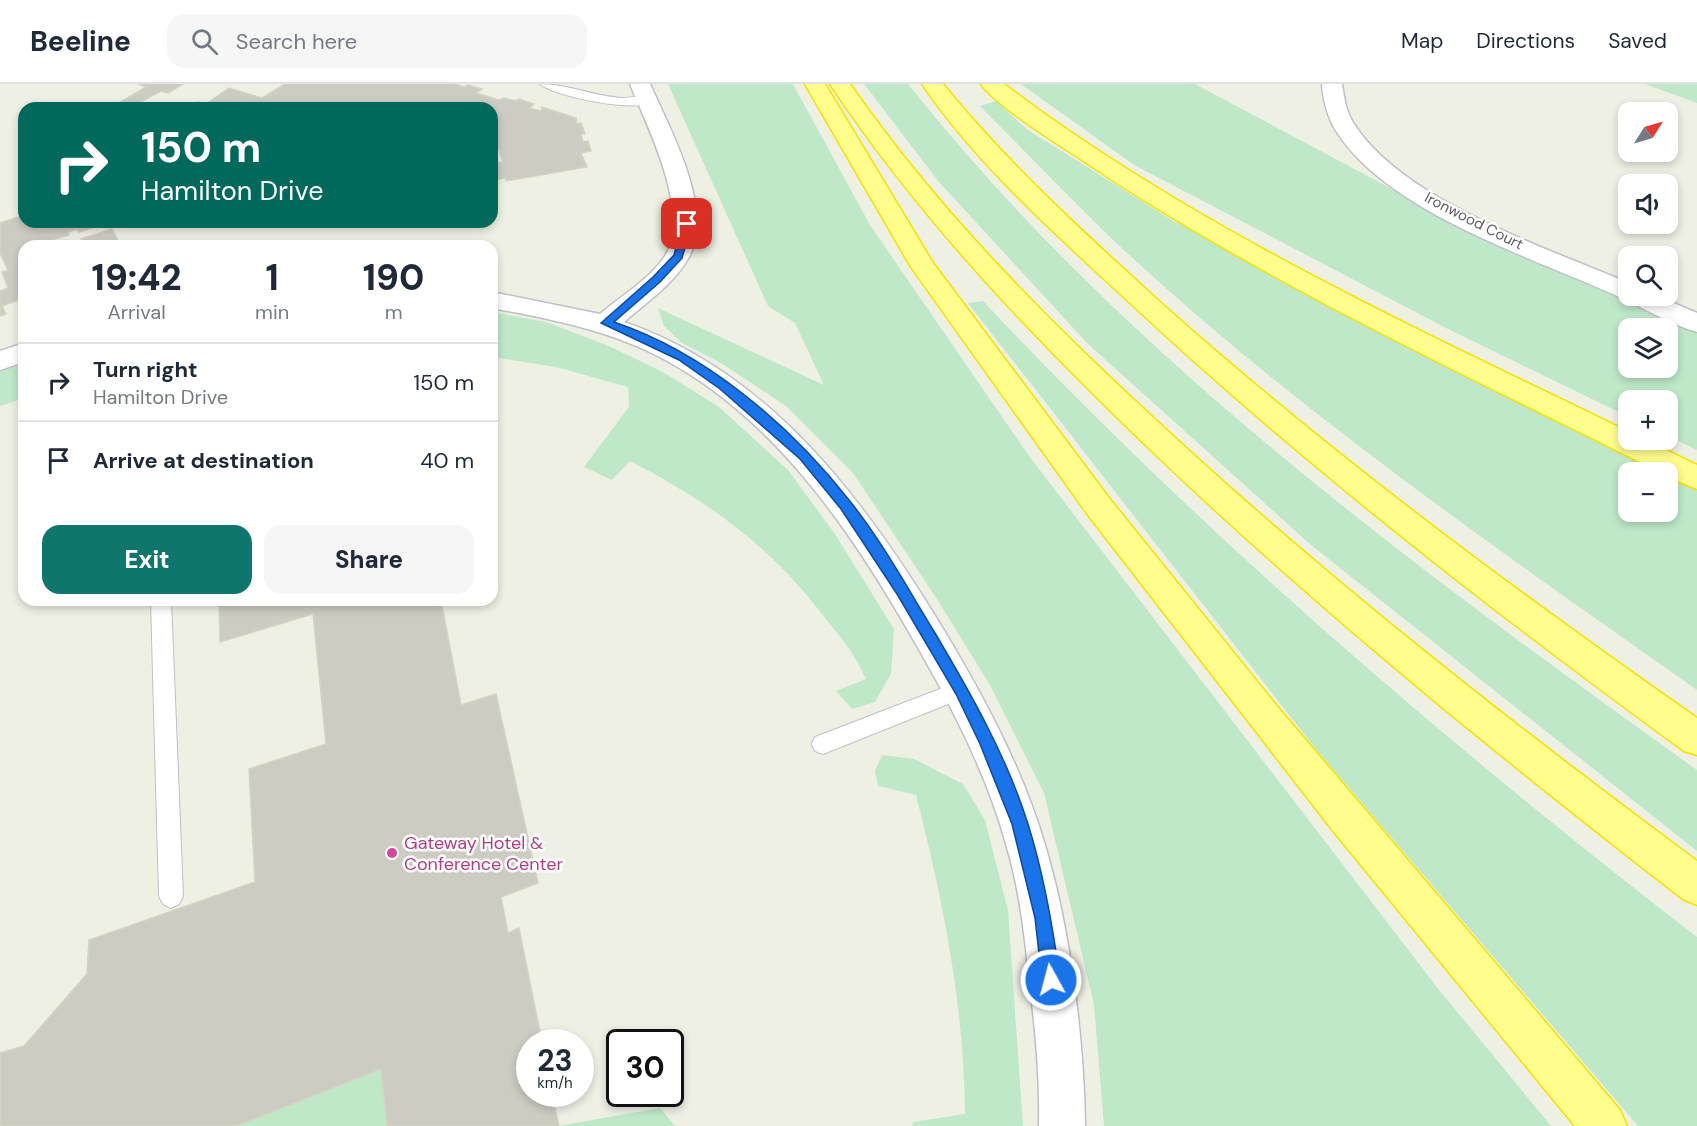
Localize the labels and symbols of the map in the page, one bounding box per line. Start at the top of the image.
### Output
north arrow [1618,102,1678,162]
street label: Ironwood Court [1421,188,1527,255]
pin [661,198,712,249]
place label: Gateway Hotel & Conference Center [404,831,564,876]
marker: Gateway Hotel & Conference Center [385,846,399,860]
position arrow [1019,948,1083,1012]
speed limit sign: 30 [606,1029,684,1107]

